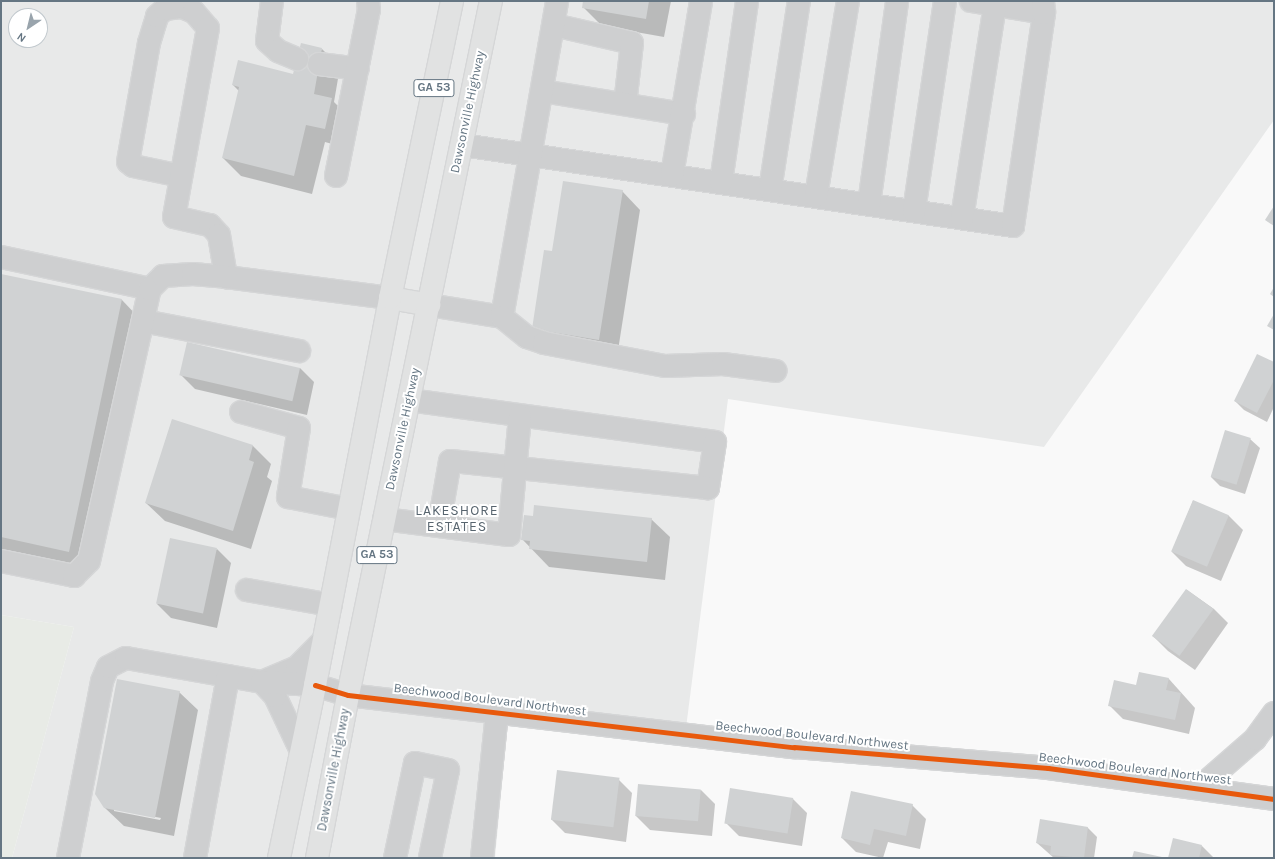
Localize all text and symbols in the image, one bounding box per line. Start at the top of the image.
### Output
north arrow [8,8,48,48]
text: N [14,30,28,45]
street label: Dawsonville Highway [447,49,489,175]
road number: GA 53 [413,78,455,98]
street label: Dawsonville Highway [382,366,424,492]
district label: LAKESHORE ESTATES [415,503,499,536]
road number: GA 53 [356,545,398,565]
street label: Beechwood Boulevard Northwest [393,680,587,720]
street label: Dawsonville Highway [314,707,354,833]
street label: Beechwood Boulevard Northwest [715,718,909,754]
street label: Beechwood Boulevard Northwest [1038,749,1232,789]

